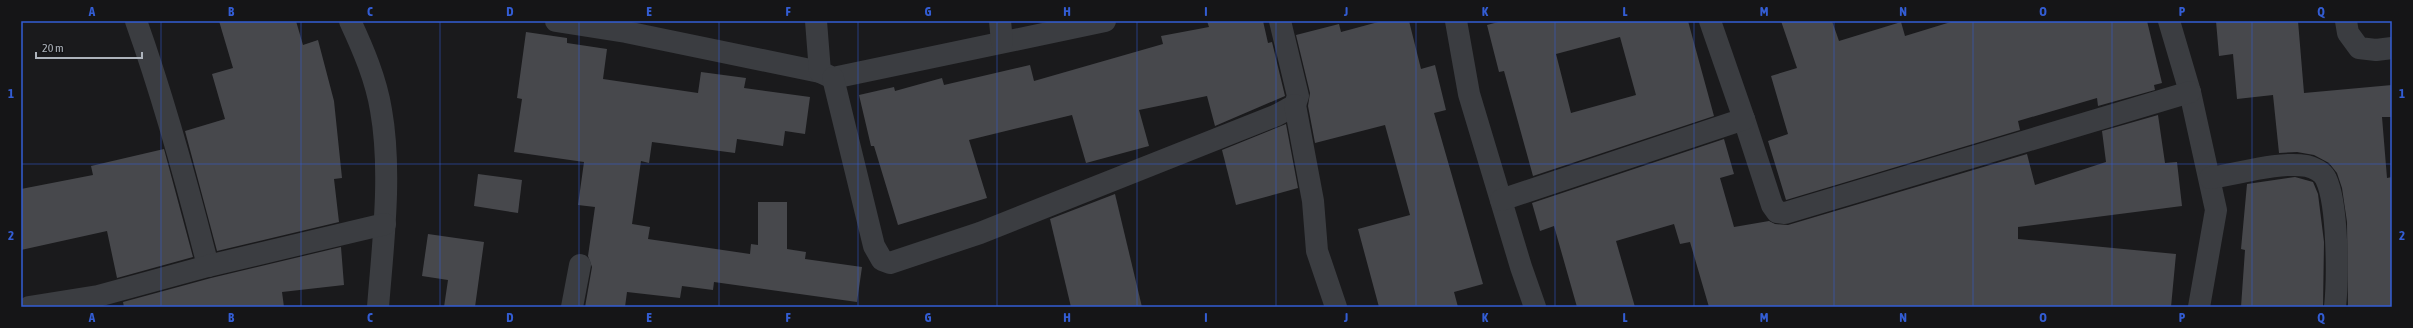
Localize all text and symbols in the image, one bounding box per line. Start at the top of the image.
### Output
text: A [88,4,96,19]
text: B [228,4,235,19]
text: C [367,4,373,19]
text: D [506,4,514,19]
text: E [646,4,652,19]
text: F [785,4,791,19]
text: G [925,4,932,19]
text: H [1063,4,1071,19]
text: I [1204,4,1208,19]
text: J [1343,4,1348,19]
text: K [1482,4,1489,19]
text: L [1622,4,1628,19]
text: M [1760,4,1769,19]
text: N [1899,4,1907,19]
text: O [2039,4,2047,19]
text: P [2179,4,2186,19]
text: Q [2317,4,2325,19]
scale bar [36,34,142,60]
text: 20 m [42,41,64,55]
text: 1 [8,86,14,101]
text: 1 [2399,86,2405,101]
text: 2 [8,228,14,243]
text: 2 [2399,228,2405,243]
text: A [88,310,96,325]
text: B [228,310,235,325]
text: C [367,310,373,325]
text: D [506,310,514,325]
text: E [646,310,652,325]
text: F [785,310,791,325]
text: G [925,310,932,325]
text: H [1063,310,1071,325]
text: I [1204,310,1208,325]
text: J [1343,310,1348,325]
text: K [1482,310,1489,325]
text: L [1622,310,1628,325]
text: M [1760,310,1769,325]
text: N [1899,310,1907,325]
text: O [2039,310,2047,325]
text: P [2179,310,2186,325]
text: Q [2317,310,2325,325]

